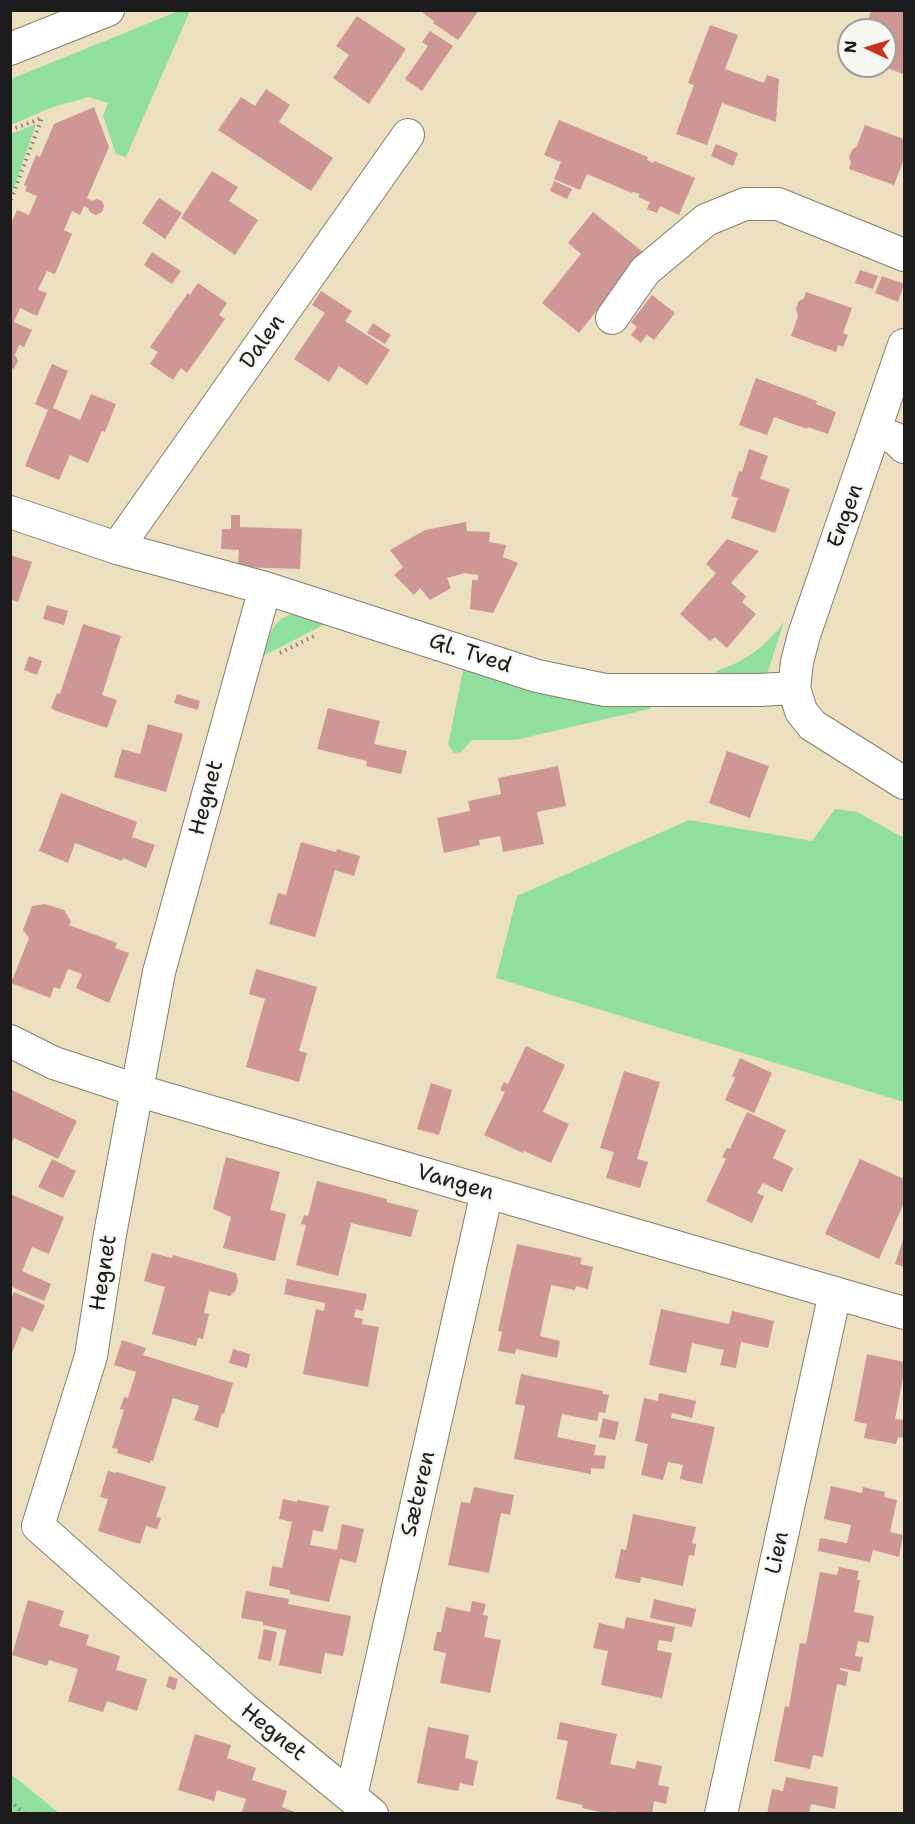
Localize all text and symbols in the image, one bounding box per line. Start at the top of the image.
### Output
north arrow [837,18,897,78]
text: N [840,40,861,54]
street label: Dalen [235,310,291,374]
street label: Engen [822,481,870,551]
street label: Gl. Tved [425,628,515,680]
street label: Hegnet [184,758,230,838]
street label: Vangen [413,1159,497,1207]
street label: Hegnet [85,1233,123,1313]
street label: Sæteren [396,1449,442,1539]
street label: Lien [761,1529,795,1577]
street label: Hegnet [235,1699,311,1767]

